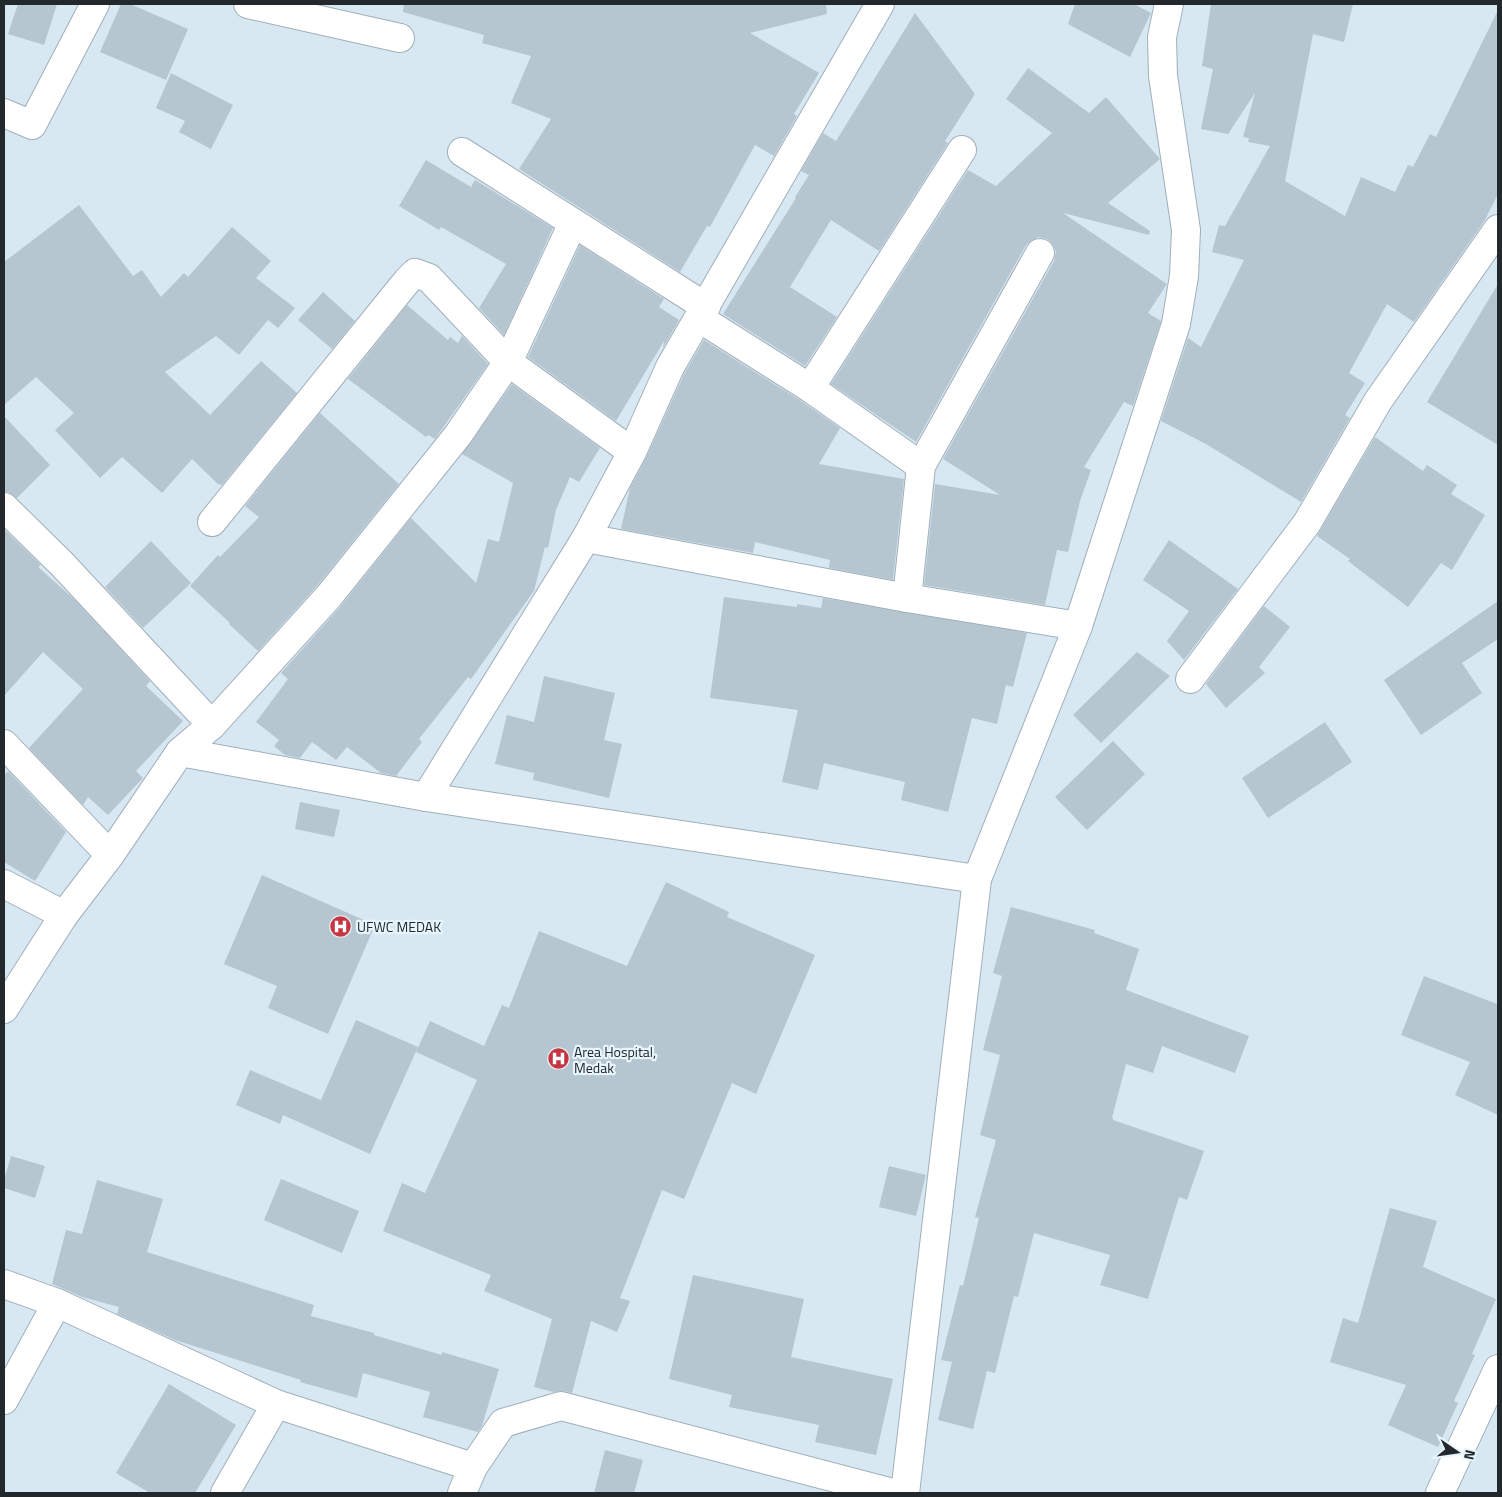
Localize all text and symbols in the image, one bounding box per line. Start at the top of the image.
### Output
hospital icon: UFWC MEDAK [329,914,353,938]
place label: UFWC MEDAK [357,916,441,937]
place label: Area Hospital, Medak [574,1041,656,1078]
hospital icon: Area Hospital, Medak [546,1047,570,1071]
north arrow [1432,1427,1482,1477]
text: N [1459,1448,1481,1462]

